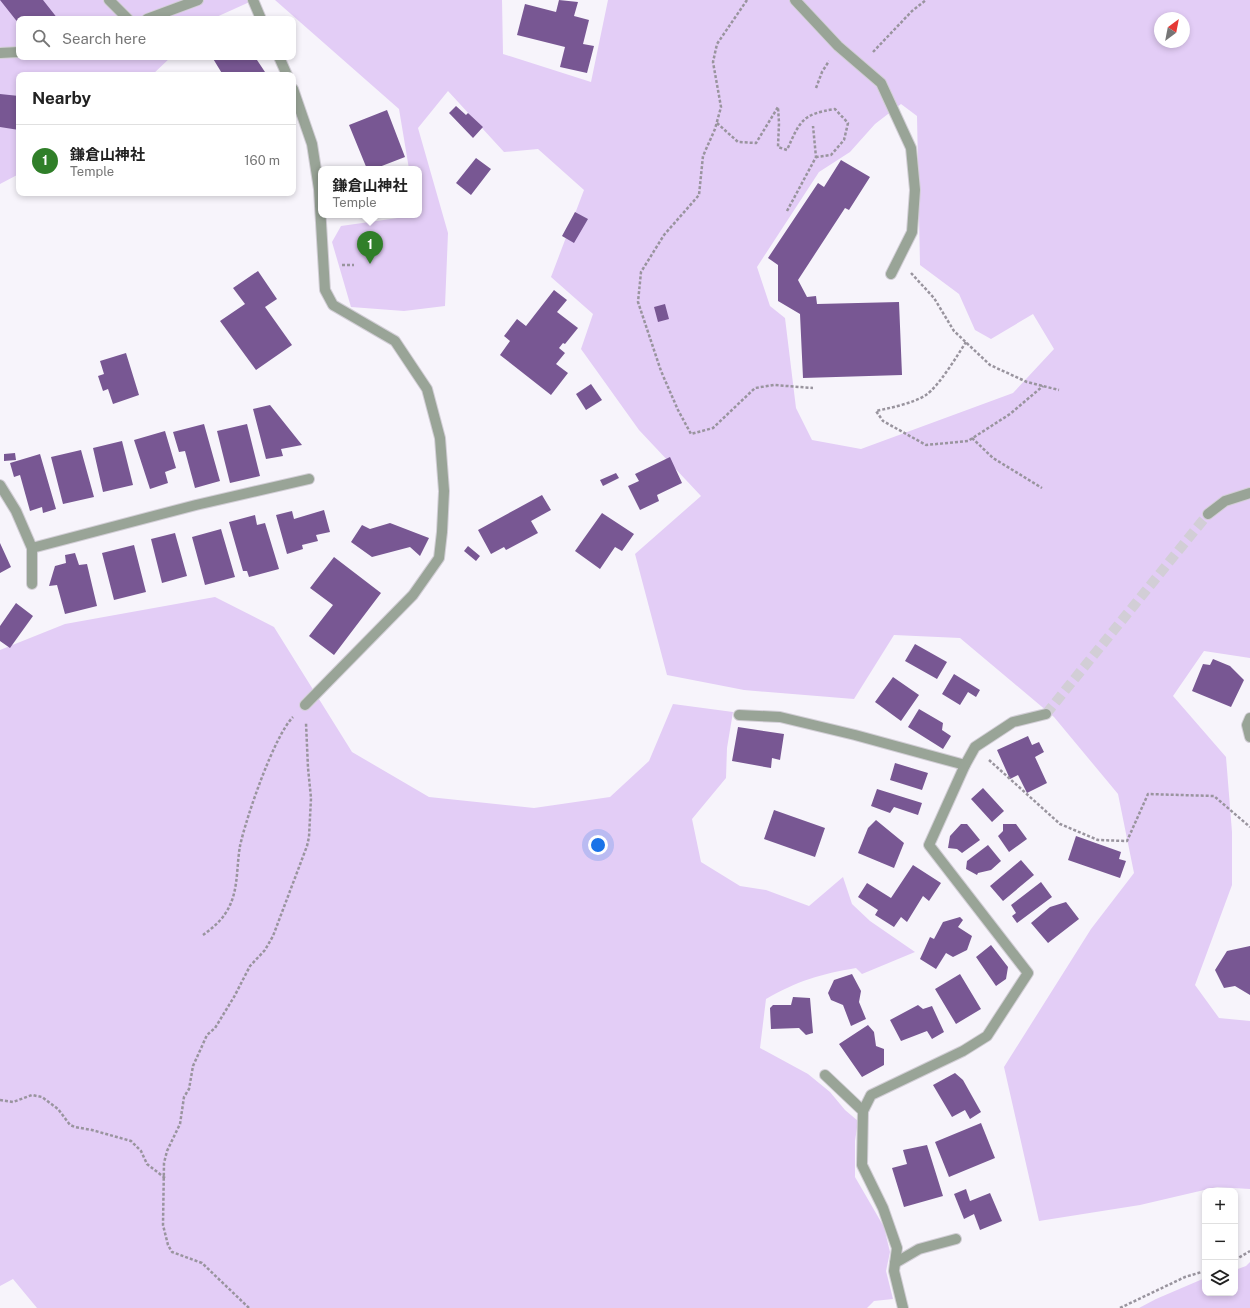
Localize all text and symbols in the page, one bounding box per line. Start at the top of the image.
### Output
north arrow [1154,12,1190,48]
search box [16,16,296,60]
icon: search [30,27,52,49]
text: Search here [62,30,146,47]
text: Nearby [32,88,91,108]
text: 鎌倉山神社 [70,146,145,163]
text: 1 [42,153,48,168]
text: 160 m [244,153,280,168]
text: Temple [70,164,114,179]
popup [318,166,422,218]
text: 鎌倉山神社 [332,177,408,194]
text: Temple [332,195,377,210]
pin: 1 [357,231,383,264]
your location [588,835,608,855]
map controls [1202,1188,1238,1296]
button: + [1202,1188,1238,1224]
button: − [1202,1224,1238,1260]
button: layers [1202,1260,1238,1296]

